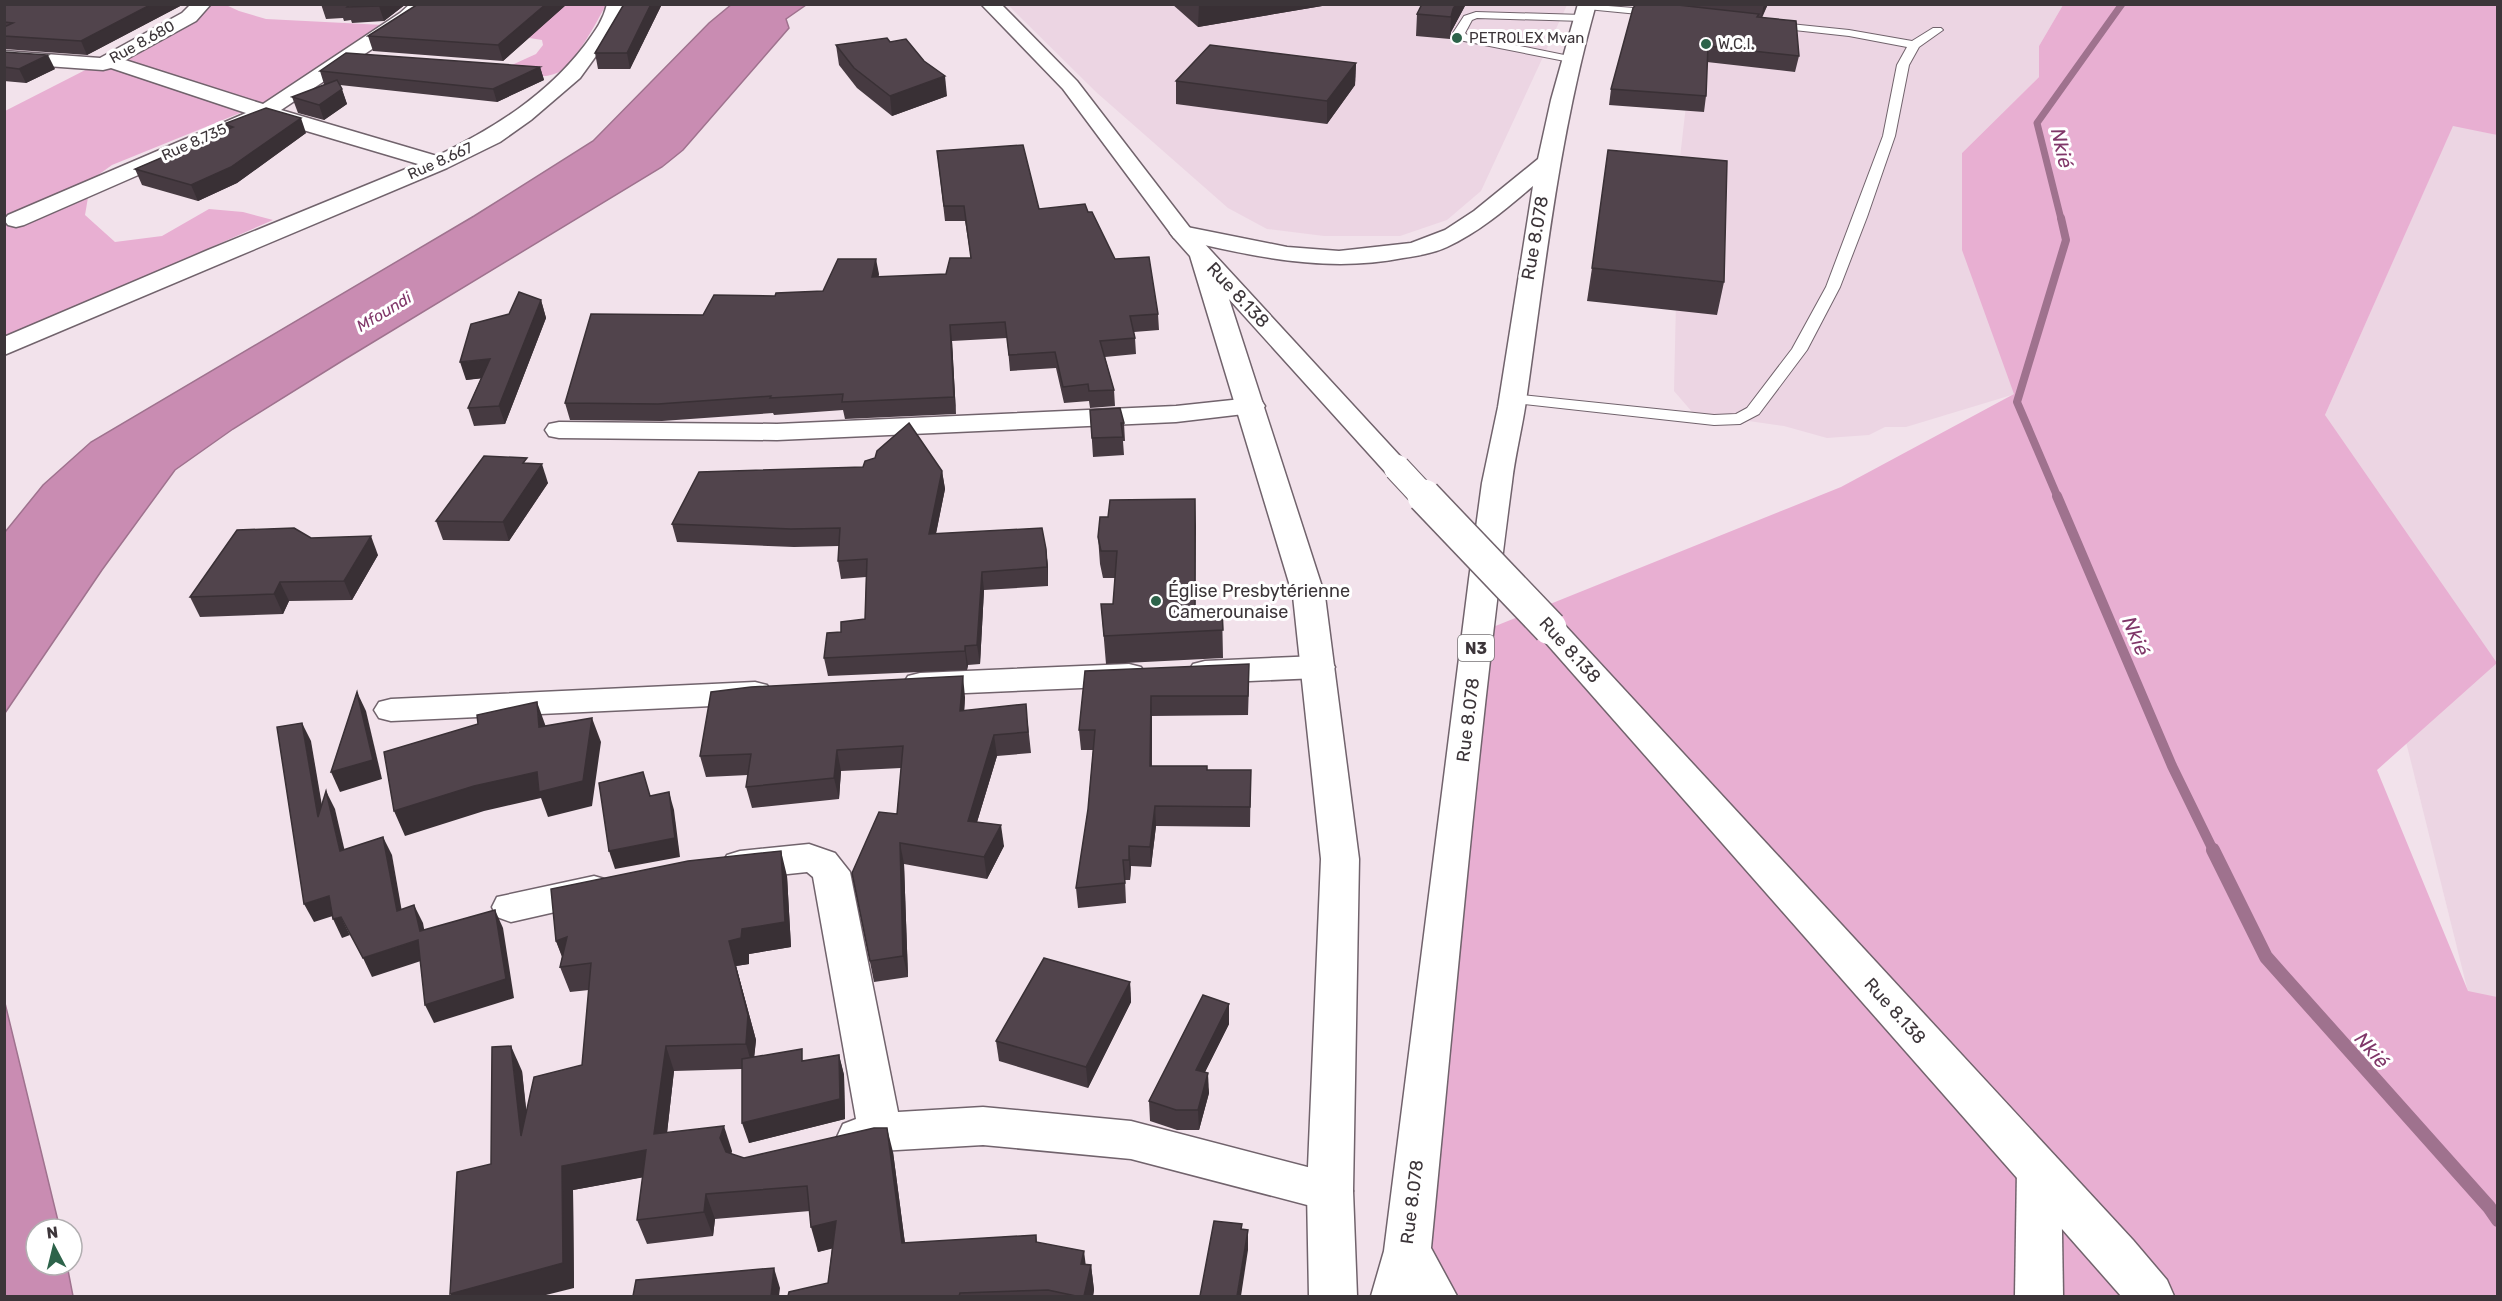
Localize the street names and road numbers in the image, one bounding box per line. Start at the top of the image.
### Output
street label: Rue 8.680 [106,17,178,67]
street label: Rue 8.735 [159,120,229,164]
street label: Rue 8.667 [405,139,476,183]
street label: Rue 8.078 [1517,194,1553,282]
street label: Rue 8.138 [1202,258,1274,332]
street label: Rue 8.138 [1534,612,1606,688]
road number: N3 [1458,635,1494,661]
street label: Rue 8.078 [1452,677,1484,763]
street label: Rue 8.138 [1859,973,1931,1049]
street label: Rue 8.078 [1396,1159,1428,1245]

